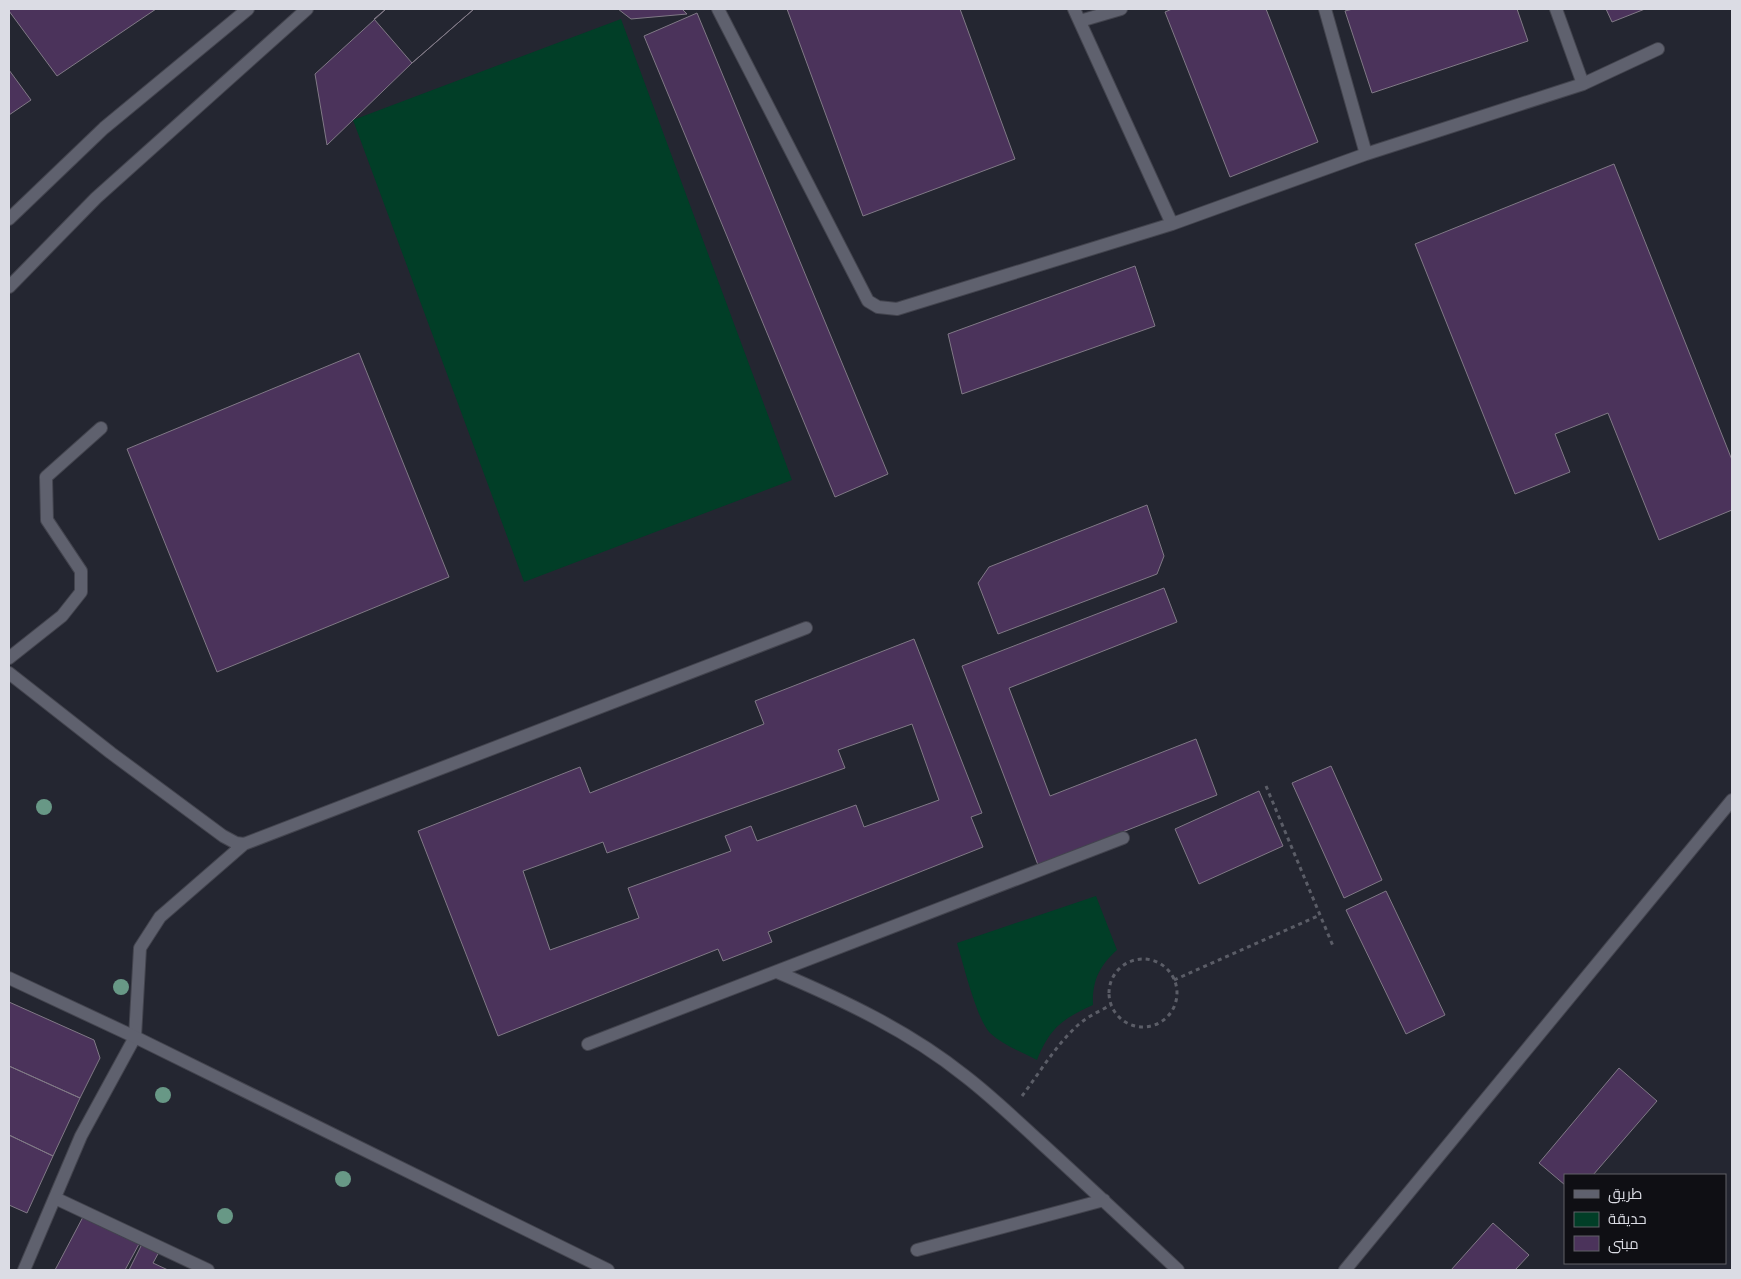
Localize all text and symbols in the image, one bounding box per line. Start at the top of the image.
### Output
legend [1564,1174,1726,1264]
text: طريق [1608,1183,1642,1204]
text: حديقة [1608,1208,1647,1229]
text: مبنى [1608,1233,1639,1254]

